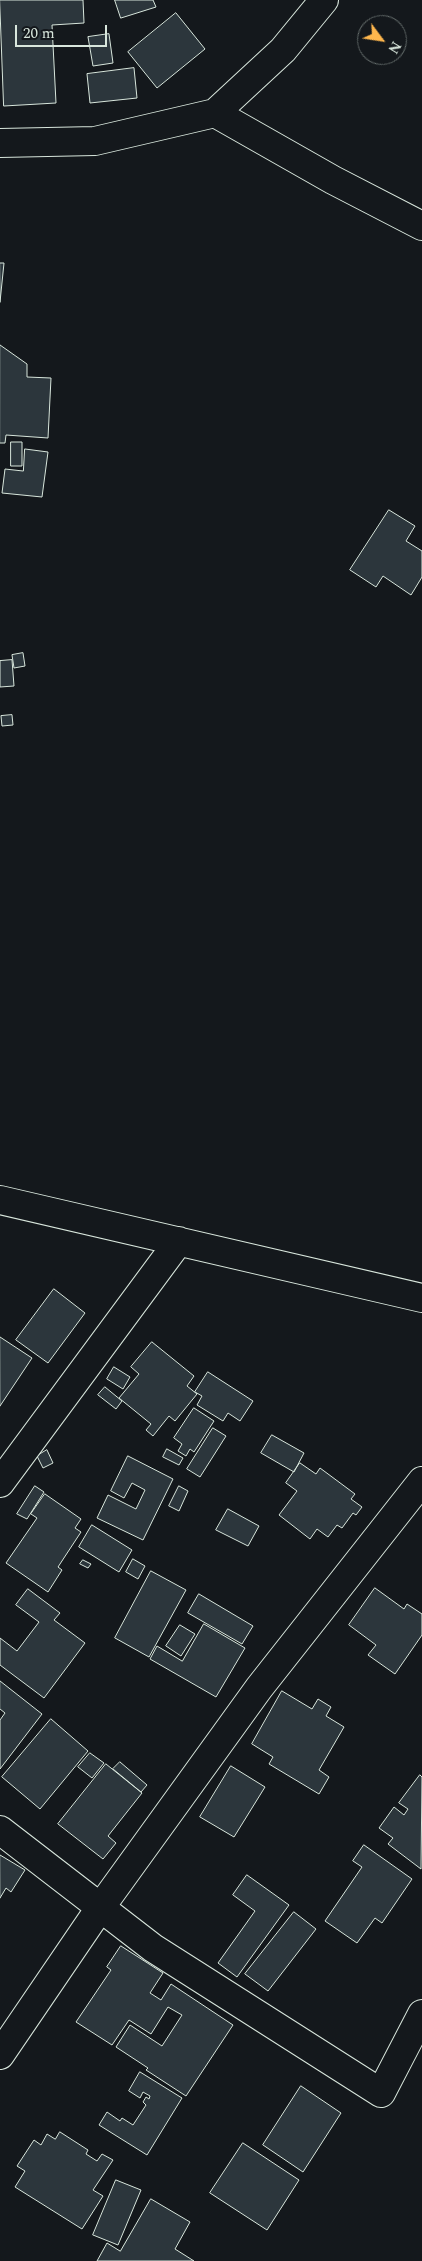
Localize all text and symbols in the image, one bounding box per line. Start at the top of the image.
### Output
scale bar [18,15,110,47]
north arrow [357,15,407,65]
text: 20 m [23,22,55,45]
text: N [382,37,406,58]

